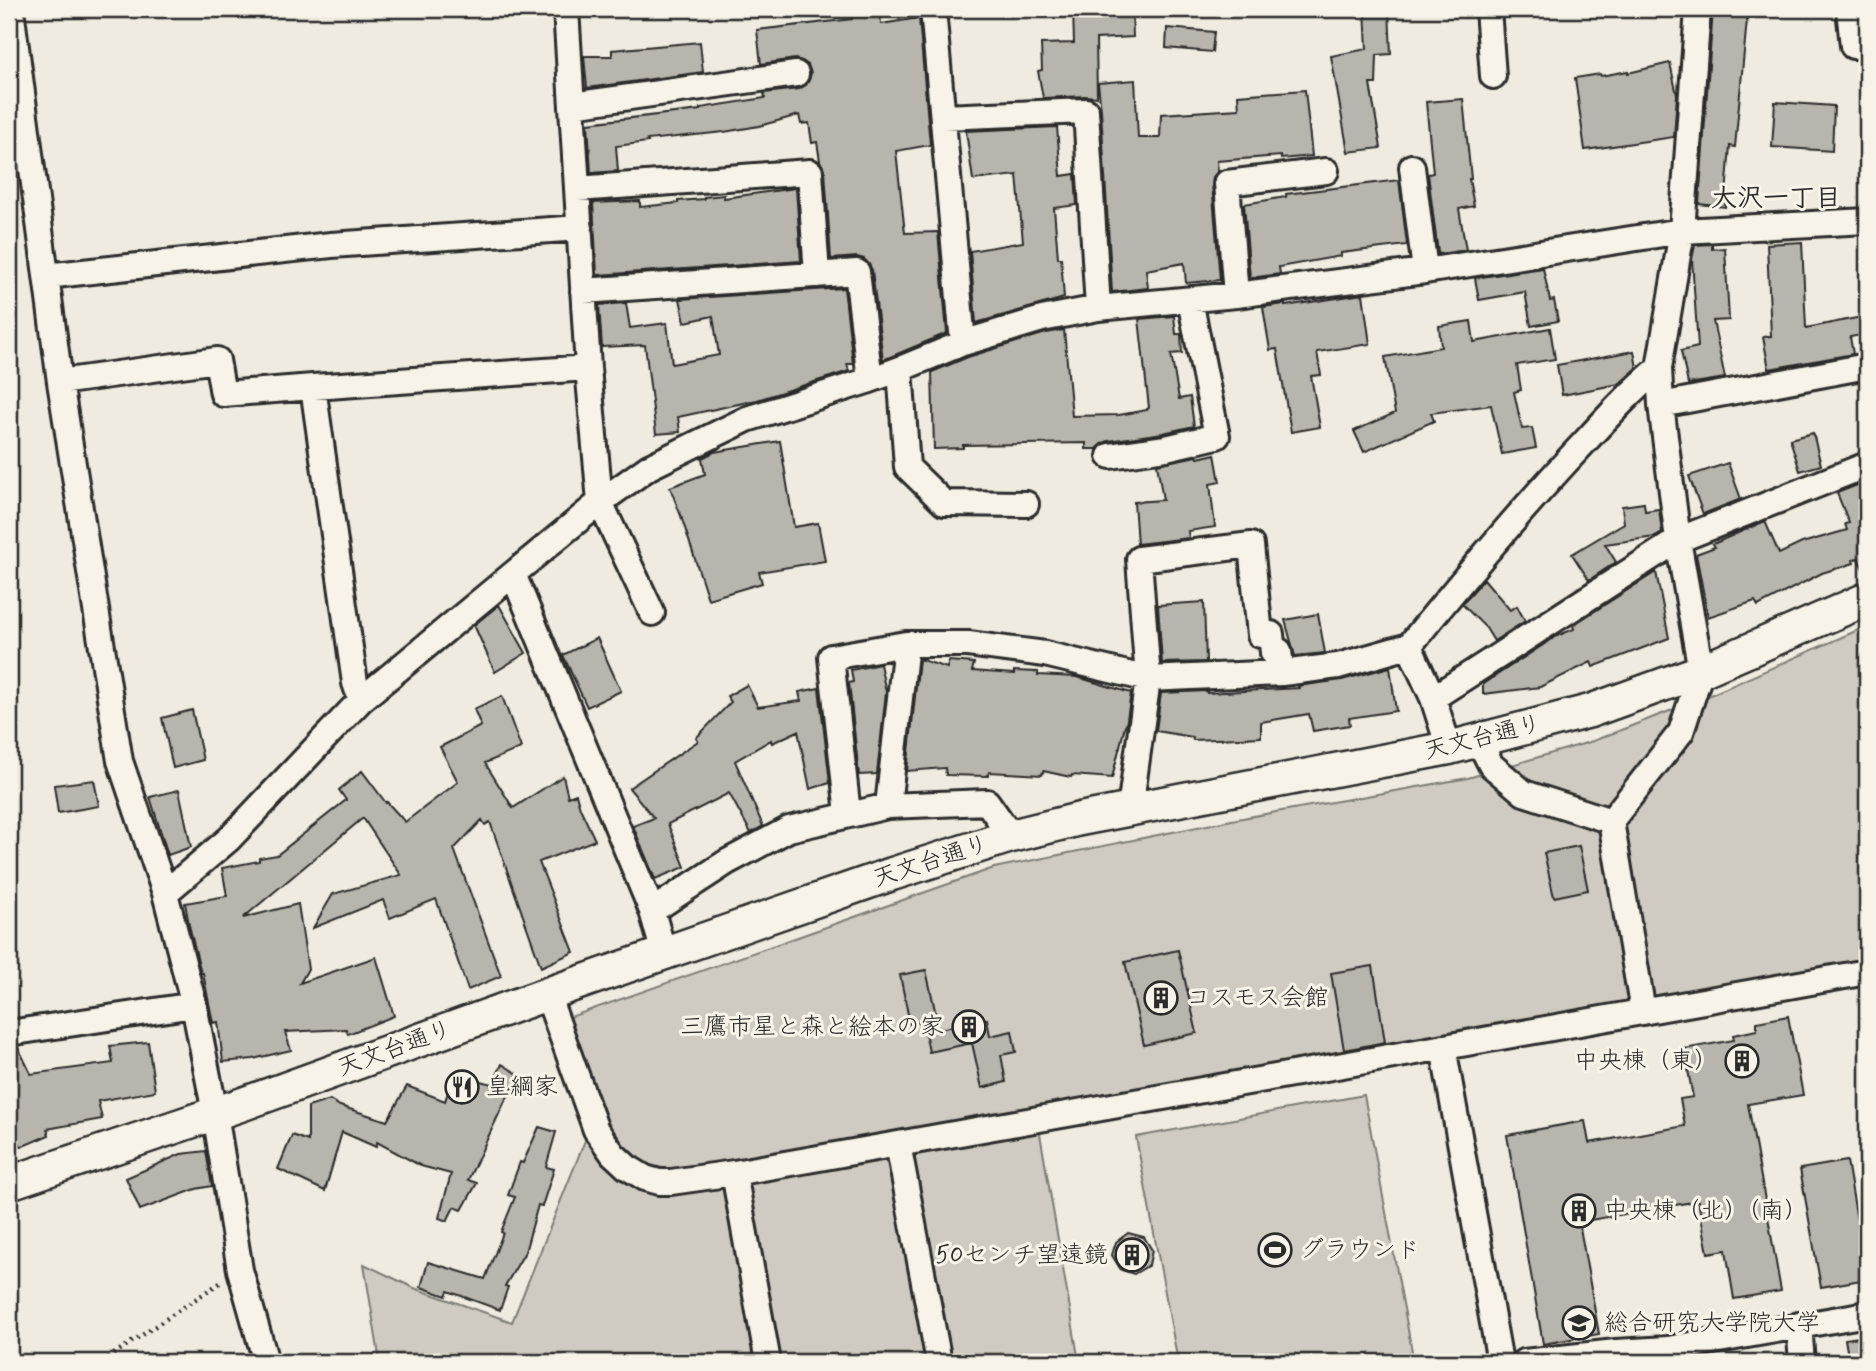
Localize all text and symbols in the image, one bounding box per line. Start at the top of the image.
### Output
district label: 大沢一丁目 [1711,182,1841,216]
street label: 天文台通り [1421,708,1545,768]
street label: 天文台通り [869,829,993,895]
building icon: コスモス会館 [1142,979,1180,1017]
place label: コスモス会館 [1186,983,1329,1014]
building icon: 三鷹市星と森と絵本の家 [950,1008,988,1046]
place label: 三鷹市星と森と絵本の家 [680,1012,944,1043]
street label: 天文台通り [333,1014,457,1084]
building icon: 中央棟（東） [1723,1042,1761,1080]
place label: 中央棟（東） [1574,1046,1718,1077]
restaurant icon: 皇綱家 [443,1068,481,1106]
place label: 皇綱家 [486,1072,558,1103]
building icon: 中央棟（北）（南） [1560,1192,1598,1230]
place label: 中央棟（北）（南） [1604,1196,1808,1227]
sports icon: グラウンド [1256,1231,1294,1269]
place label: グラウンド [1300,1235,1420,1266]
building icon: 50センチ望遠鏡 [1113,1236,1151,1274]
place label: 50センチ望遠鏡 [935,1240,1108,1271]
school or university icon: 総合研究大学院大学 [1560,1304,1598,1342]
place label: 総合研究大学院大学 [1604,1308,1820,1339]

